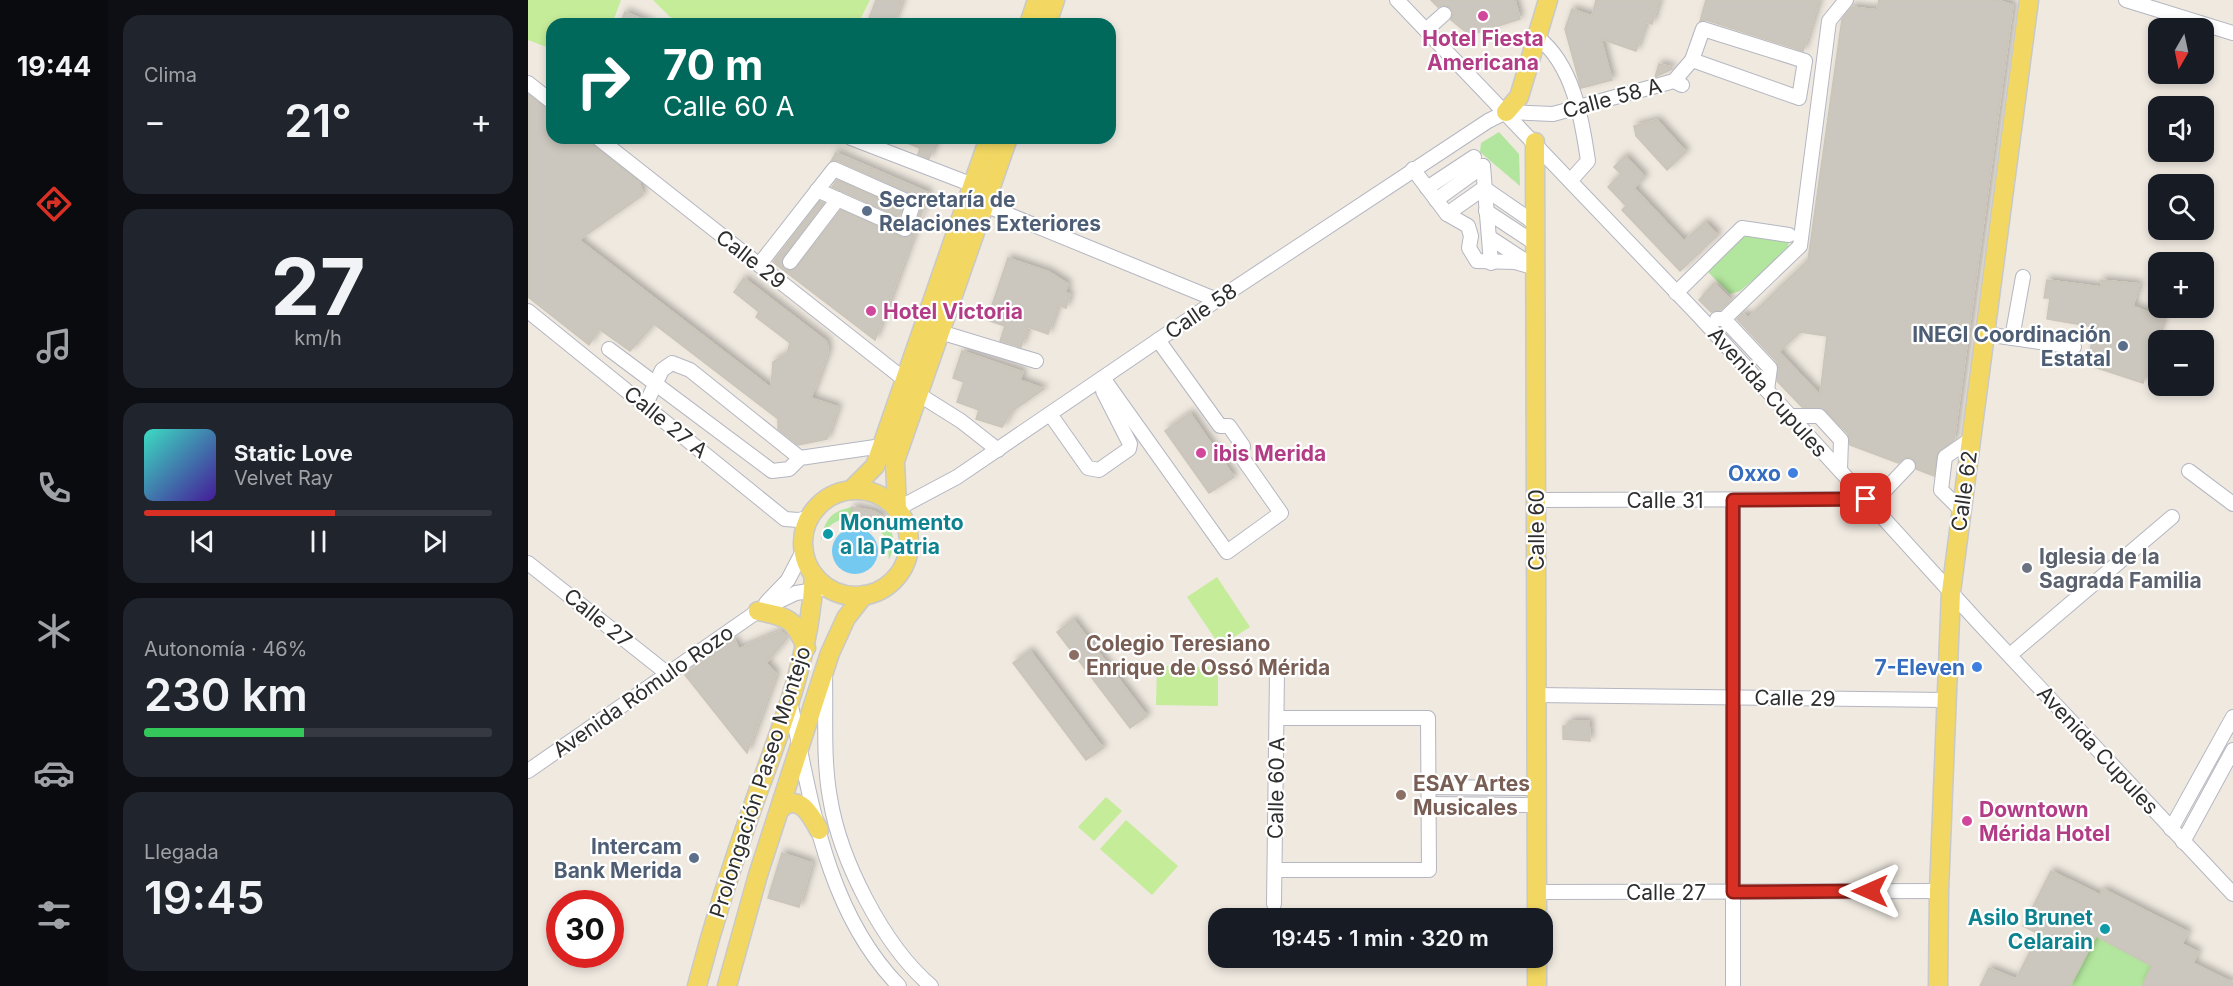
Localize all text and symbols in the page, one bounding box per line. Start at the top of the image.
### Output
marker: Hotel Fiesta Americana [1476,9,1490,23]
north arrow [2148,18,2214,84]
map controls [2148,18,2214,396]
place label: Hotel Fiesta Americana [1422,26,1544,75]
text: 70 m [663,39,763,90]
icon: right [564,42,642,120]
text: 19:44 [17,50,91,83]
text: Clima [144,63,197,87]
street label: Calle 58 A [1560,73,1664,123]
text: Calle 60 A [663,90,794,123]
text: 21° [284,93,352,148]
button: sound [2148,96,2214,162]
text: − [144,101,166,141]
text: + [470,101,492,141]
button: search [2148,174,2214,240]
icon: directions [33,183,75,225]
place label: Secretaría de Relaciones Exteriores [879,187,1101,236]
marker: Secretaría de Relaciones Exteriores [860,204,874,218]
street label: Calle 29 [711,224,791,294]
text: 27 [271,239,365,334]
button: + [2148,252,2214,318]
street label: Calle 58 [1160,278,1242,344]
place label: Hotel Victoria [883,299,1023,324]
marker: Hotel Victoria [864,304,878,318]
street label: Avenida Cupules [1703,322,1833,462]
place label: INEGI Coordinación Estatal [1912,322,2111,371]
icon: music [33,325,75,367]
text: km/h [294,326,342,350]
button: − [2148,330,2214,396]
marker: INEGI Coordinación Estatal [2116,339,2130,353]
street label: Calle 27 A [619,381,713,463]
text: Static Love [234,440,353,466]
place label: ibis Merida [1213,441,1326,466]
marker: ibis Merida [1194,446,1208,460]
street label: Calle 62 [1946,449,1982,533]
place label: Oxxo [1728,461,1781,486]
text: Velvet Ray [234,466,333,490]
marker: Oxxo [1786,466,1800,480]
icon: phone [33,467,75,509]
pin [1840,473,1891,524]
icon: arrive [1849,482,1882,515]
street label: Calle 31 [1627,488,1703,513]
street label: Calle 60 [1524,489,1549,571]
place label: Monumento a la Patria [840,510,964,559]
icon: previous [186,525,219,558]
icon: pause [302,525,335,558]
icon: next [418,525,451,558]
marker: Monumento a la Patria [821,527,835,541]
place label: Iglesia de la Sagrada Familia [2039,544,2202,593]
marker: Iglesia de la Sagrada Familia [2020,561,2034,575]
street label: Calle 27 [559,583,637,653]
icon: climate [33,610,75,652]
street label: Avenida Rómulo Rozo [548,619,738,763]
place label: Colegio Teresiano Enrique de Ossó Mérida [1086,631,1330,680]
text: Autonomía · 46% [144,637,307,661]
street label: Prolongación Paseo Montejo [704,643,816,921]
marker: Colegio Teresiano Enrique de Ossó Mérida [1067,648,1081,662]
place label: 7-Eleven [1875,655,1965,680]
marker: 7-Eleven [1970,660,1984,674]
text: 230 km [144,667,308,722]
street label: Avenida Cupules [2032,681,2164,819]
street label: Calle 29 [1754,685,1836,711]
street label: Calle 60 A [1263,737,1289,839]
icon: car [33,752,75,794]
place label: ESAY Artes Musicales [1413,771,1530,820]
marker: ESAY Artes Musicales [1394,788,1408,802]
place label: Downtown Mérida Hotel [1979,797,2110,846]
marker: Downtown Mérida Hotel [1960,814,1974,828]
place label: Intercam Bank Merida [554,834,682,883]
text: Llegada [144,840,219,864]
marker: Intercam Bank Merida [687,851,701,865]
position arrow [1838,859,1902,923]
text: 19:45 [144,870,264,925]
street label: Calle 27 [1626,880,1706,905]
speed limit sign: 30 [546,890,624,968]
icon: filters [33,894,75,936]
place label: Asilo Brunet Celarain [1968,905,2093,954]
marker: Asilo Brunet Celarain [2098,922,2112,936]
text: 19:45 · 1 min · 320 m [1272,925,1489,951]

